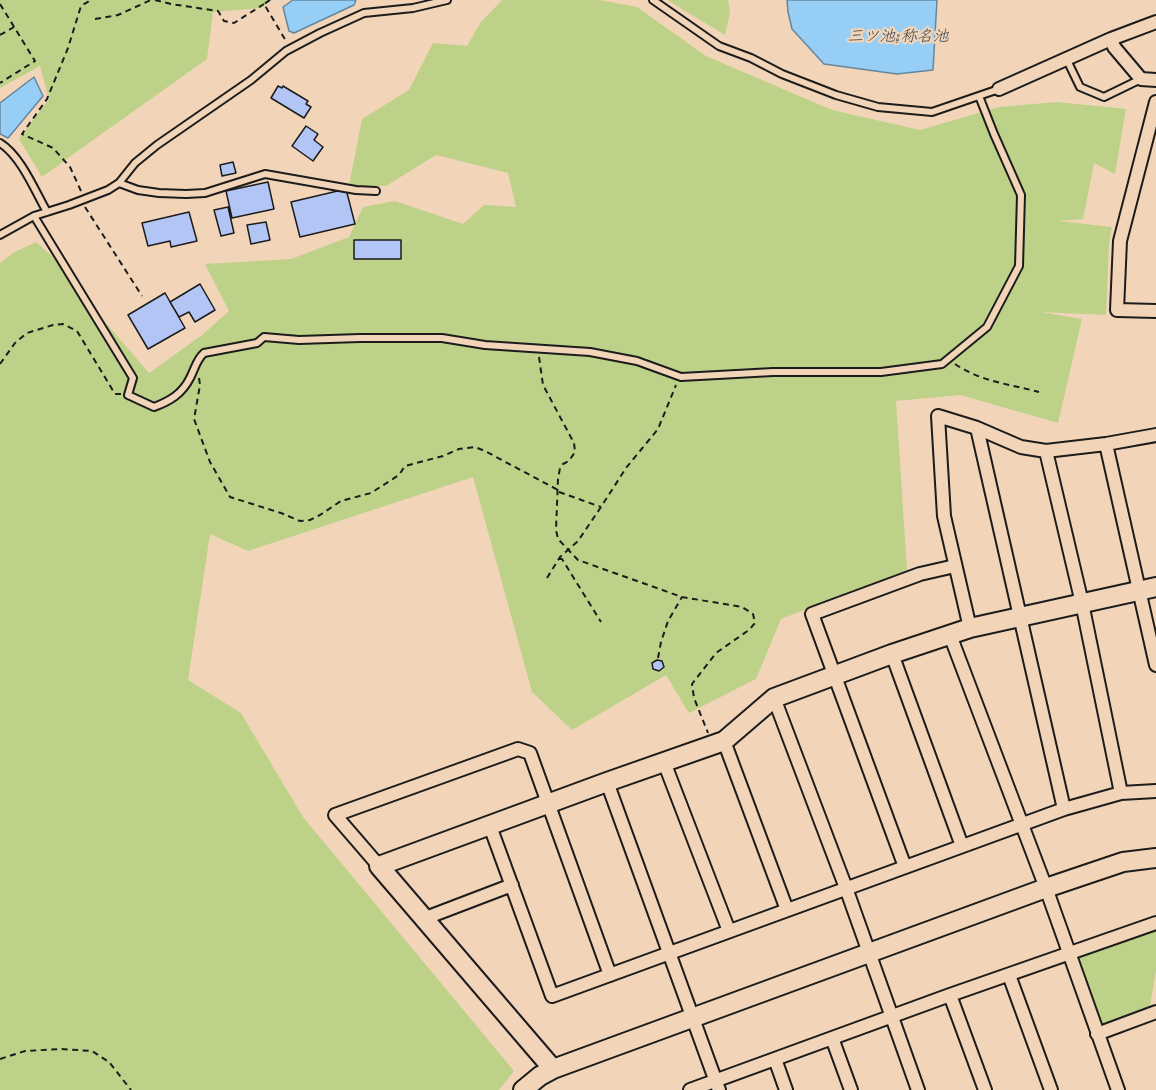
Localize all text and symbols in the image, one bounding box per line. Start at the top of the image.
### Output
water label: 三ツ池;称名池 [847,26,949,46]

